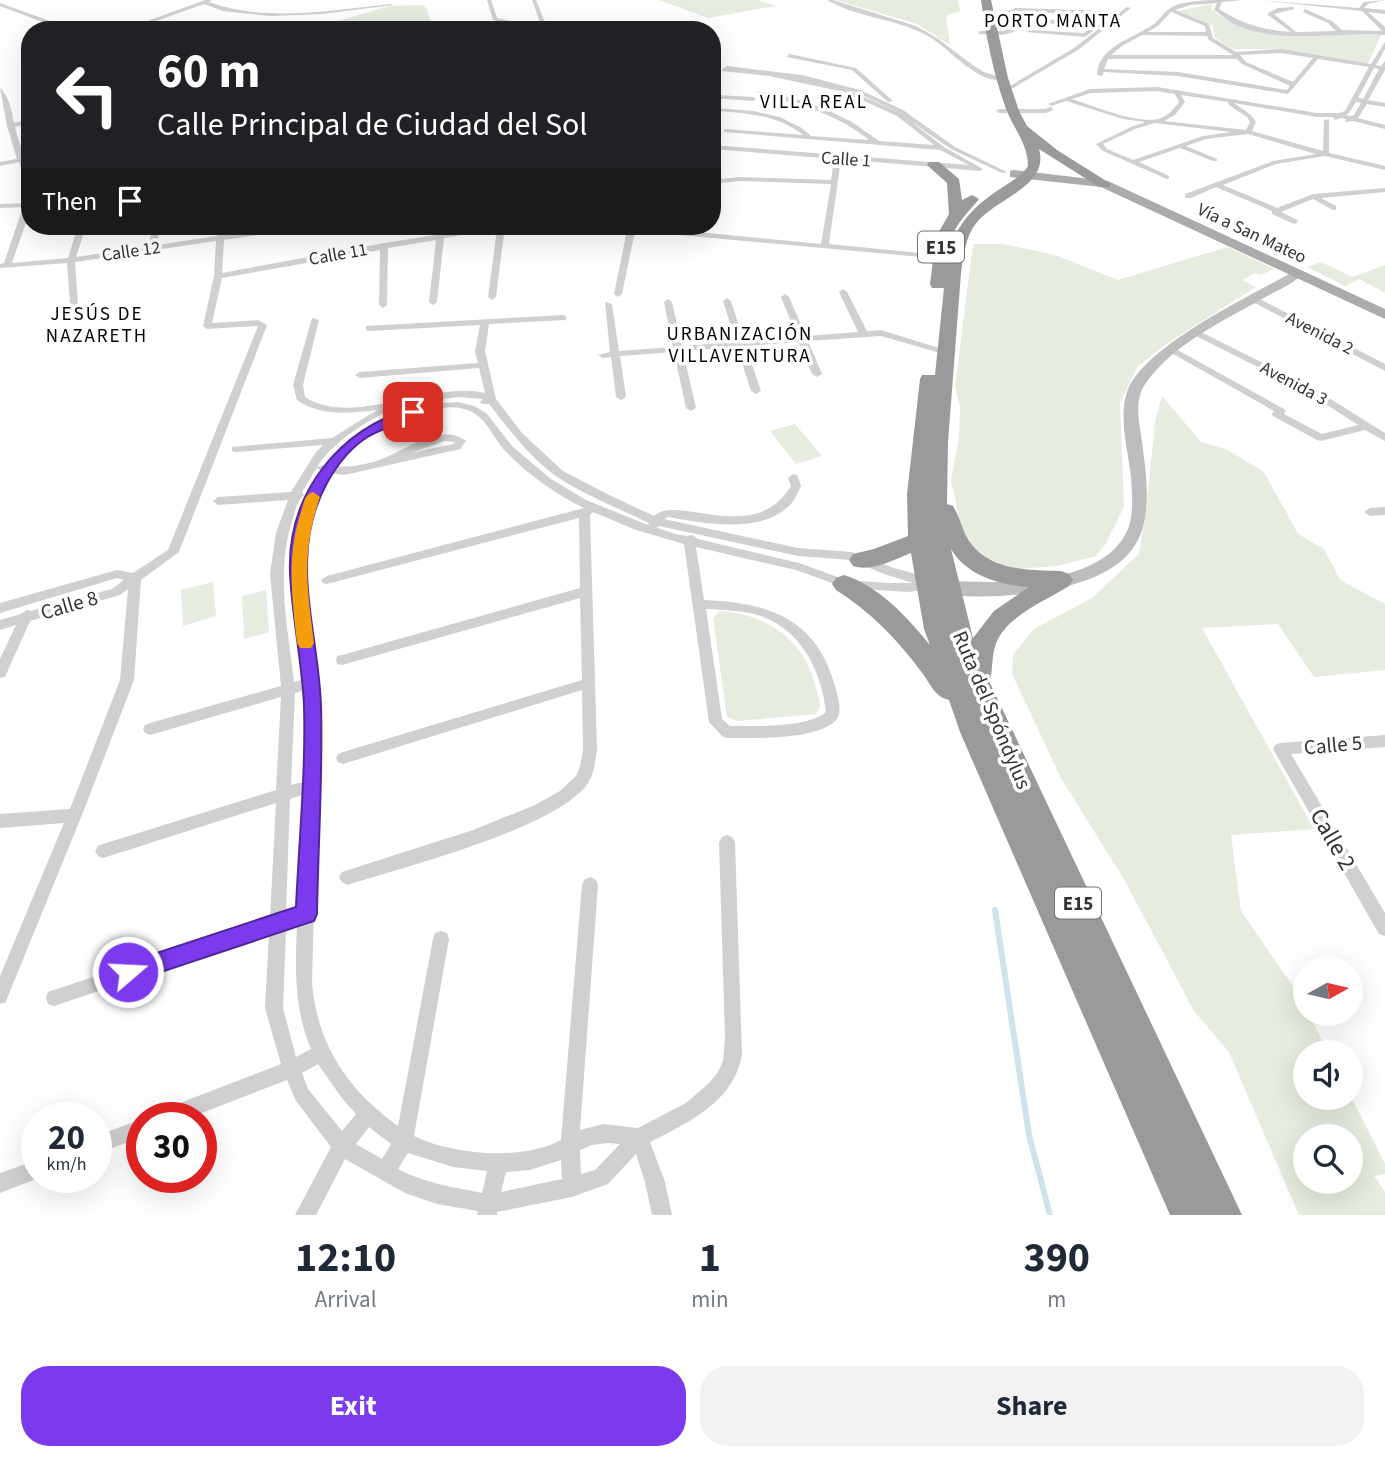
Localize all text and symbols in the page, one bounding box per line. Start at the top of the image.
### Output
district label: PORTO MANTA [984,8,1122,35]
text: 60 m [157,37,261,107]
icon: left [42,49,133,140]
district label: VILLA REAL [760,89,868,116]
text: Calle Principal de Ciudad del Sol [157,102,587,148]
street label: Calle 1 [820,145,872,174]
icon: arrive [111,182,149,220]
text: Then [42,183,97,220]
street label: Vía a San Mateo [1193,197,1310,270]
road number: E15 [918,232,964,262]
street label: Calle 12 [100,235,162,268]
street label: Calle 11 [307,237,369,272]
district label: JESÚS DE NAZARETH [46,301,148,350]
street label: Avenida 2 [1282,306,1358,361]
district label: URBANIZACIÓN VILLAVENTURA [667,321,813,370]
street label: Avenida 3 [1256,355,1332,412]
pin [383,382,443,442]
icon: arrive [394,393,432,431]
street label: Calle 8 [37,583,101,627]
street label: Ruta del Spóndylus [945,626,1039,794]
street label: Calle 5 [1303,728,1363,762]
street label: Calle 2 [1301,802,1364,877]
road number: E15 [1055,888,1101,918]
position arrow [91,935,165,1009]
north arrow [1293,956,1363,1026]
map controls [1293,956,1363,1194]
button: sound [1293,1040,1363,1110]
speed limit sign: 30 [126,1102,217,1193]
text: 20 [48,1113,85,1163]
button: search [1293,1124,1363,1194]
text: km/h [47,1152,86,1177]
text: 12:10 [295,1228,396,1288]
text: 1 [699,1228,721,1288]
text: 390 [1023,1228,1090,1288]
text: Arrival [315,1283,377,1316]
text: min [691,1283,729,1316]
text: m [1047,1283,1066,1316]
button: Exit [21,1366,686,1446]
button: Share [700,1366,1364,1446]

